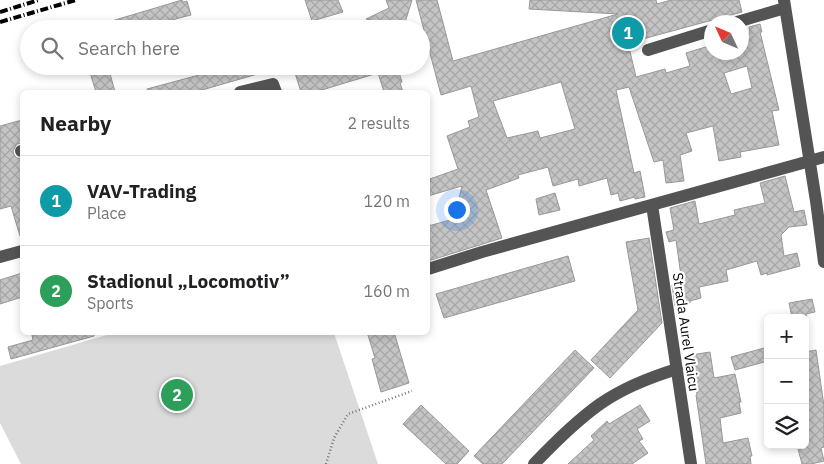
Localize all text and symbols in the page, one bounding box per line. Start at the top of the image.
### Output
pin: 1 [612,14,644,52]
north arrow [704,15,749,60]
search box [20,20,430,75]
icon: search [38,34,66,62]
text: Search here [78,36,180,60]
text: Nearby [40,109,111,137]
text: 2 results [347,113,410,133]
text: VAV-Trading [87,179,196,203]
text: 1 [51,191,61,211]
text: 120 m [363,191,410,211]
your location [444,197,470,223]
text: Place [87,203,126,223]
text: Stadionul „Locomotiv” [87,269,290,293]
street label: Strada Aurel Vlaicu [669,272,703,392]
text: 2 [51,281,61,301]
text: 160 m [363,281,410,301]
text: Sports [87,293,134,313]
map controls [764,314,809,449]
button: + [764,314,809,359]
button: − [764,359,809,404]
pin: 2 [161,376,193,414]
button: layers [764,404,809,449]

